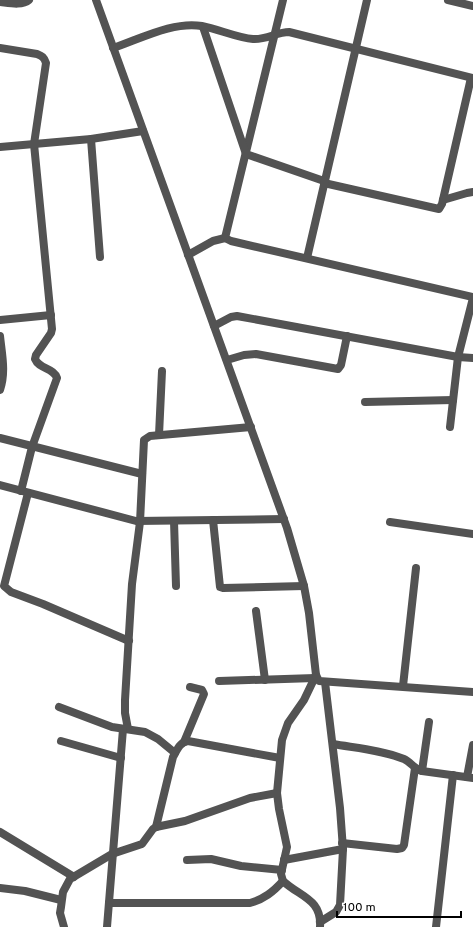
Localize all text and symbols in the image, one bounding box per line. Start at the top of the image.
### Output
scale bar [337,893,461,919]
text: 100 m [343,900,376,916]

